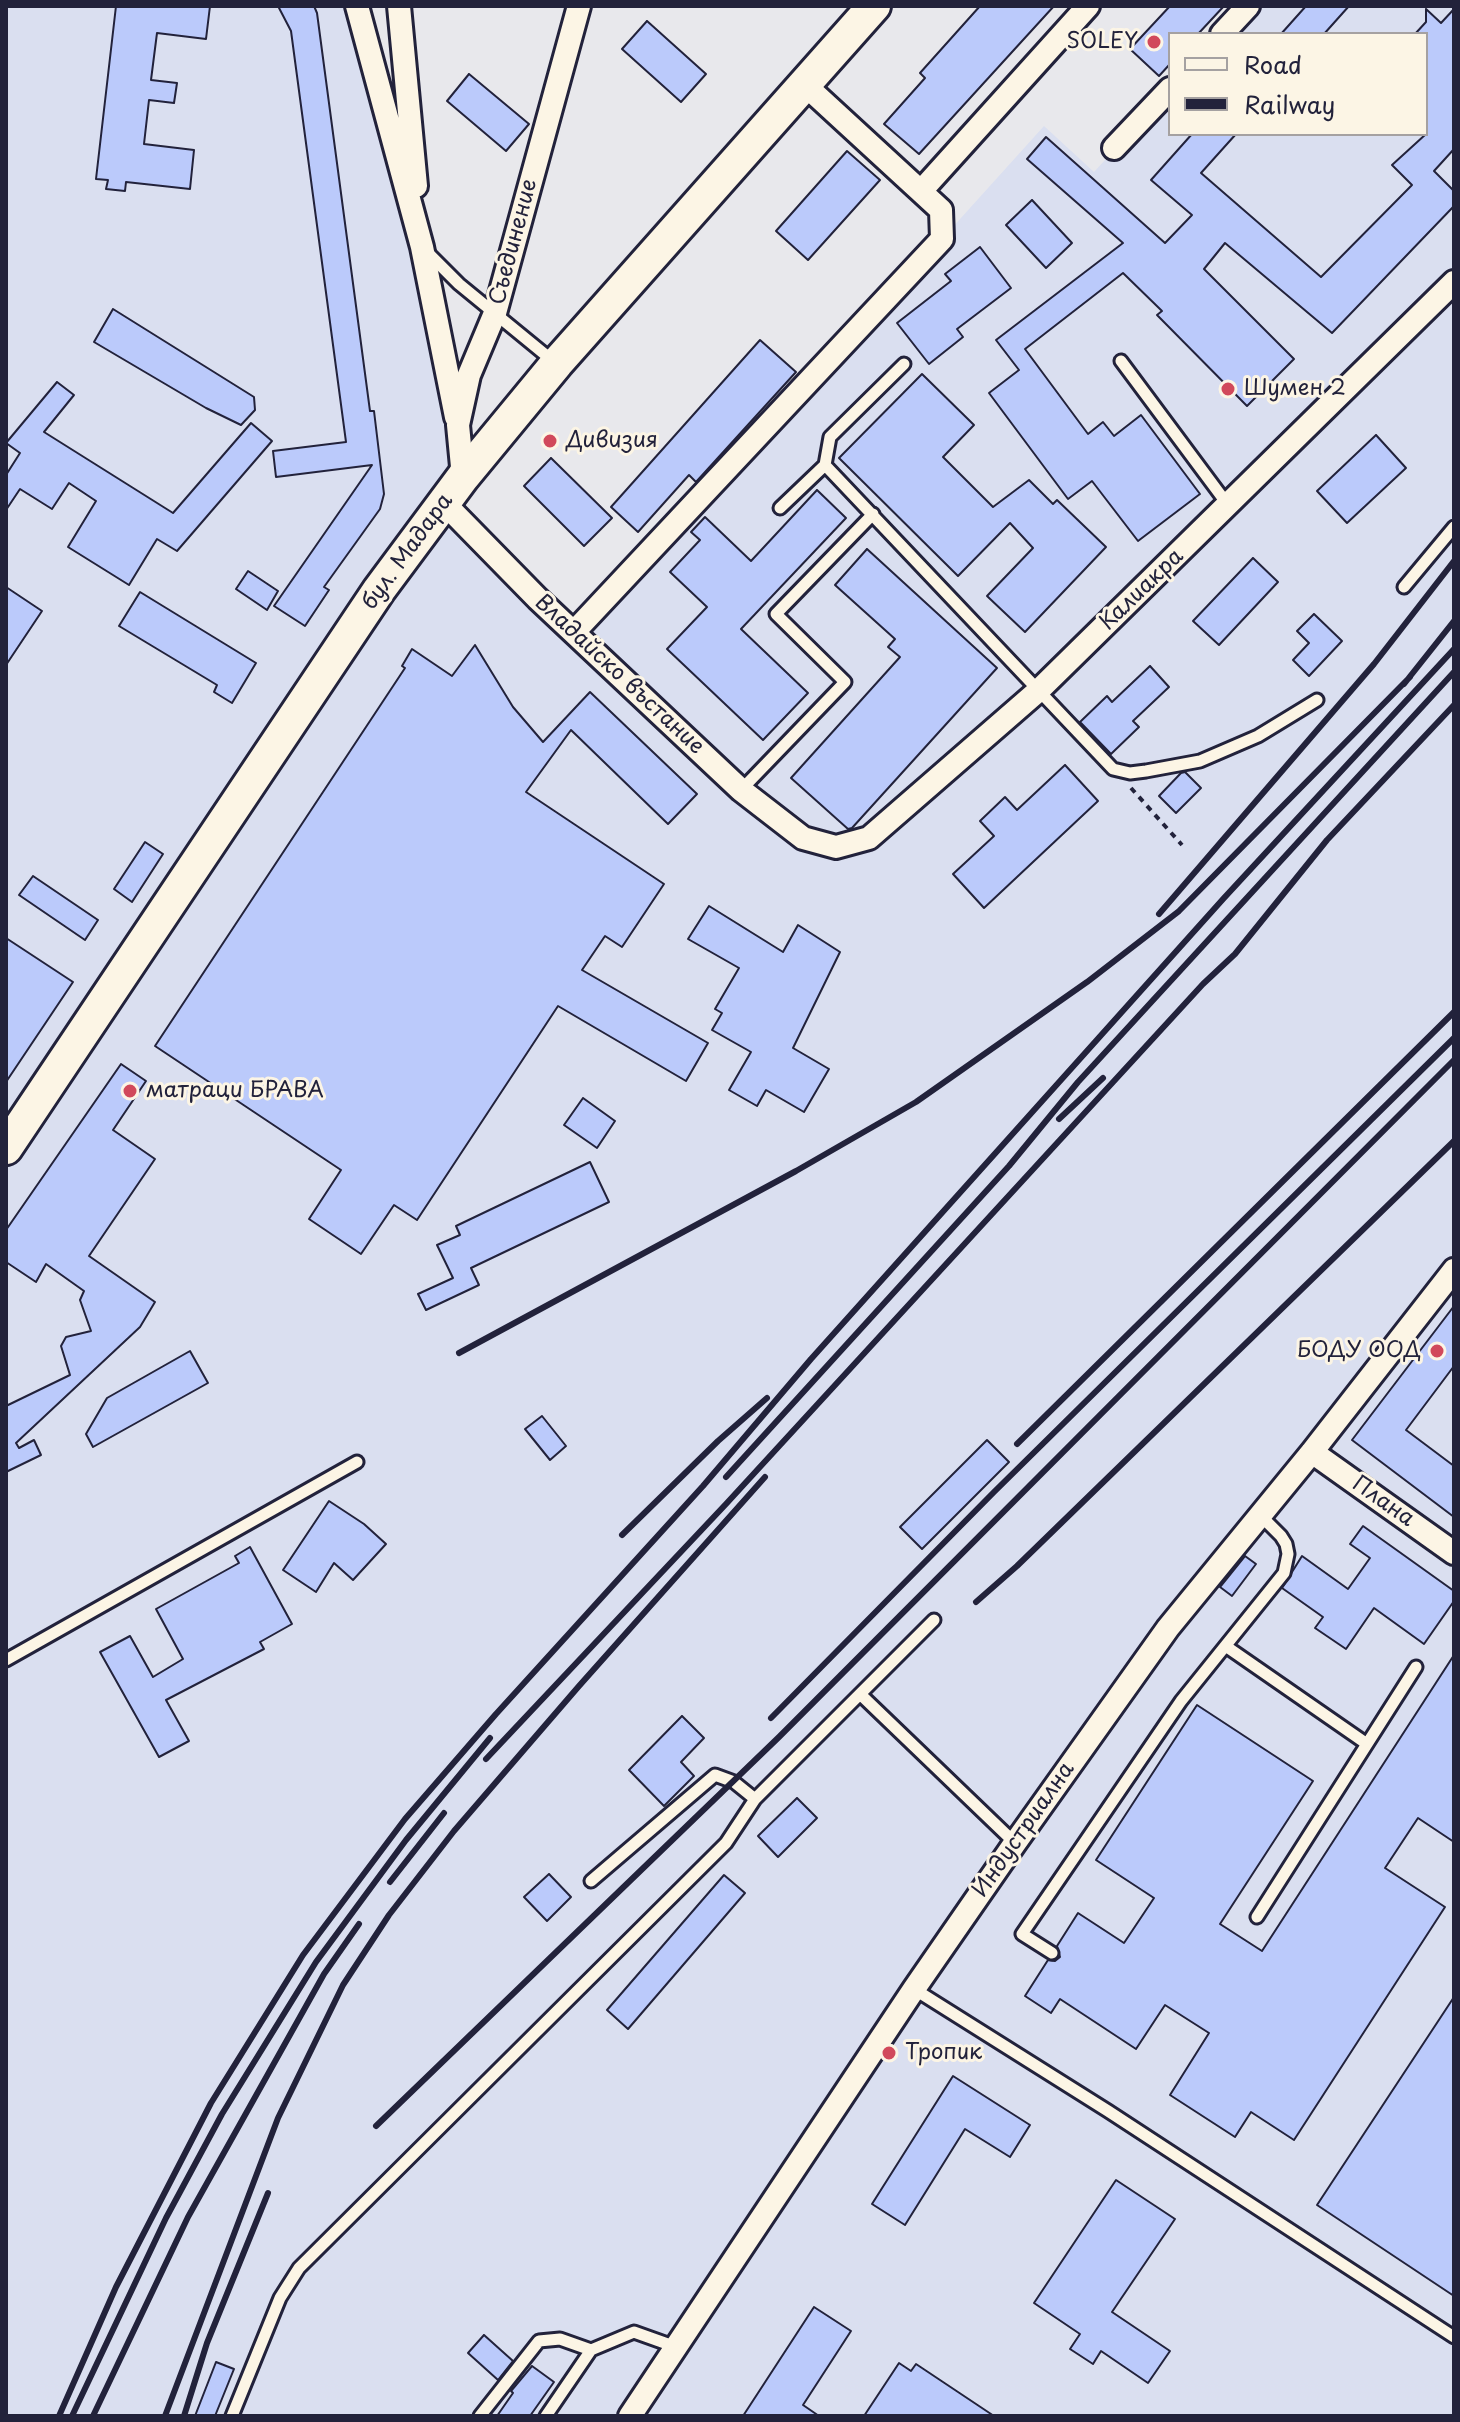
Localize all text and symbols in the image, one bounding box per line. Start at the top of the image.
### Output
place label: SOLEY [1067,29,1138,55]
legend [1168,32,1428,136]
marker: SOLEY [1145,33,1163,51]
text: Road [1244,46,1302,82]
text: Railway [1244,86,1335,122]
street label: Съединение [485,176,543,308]
place label: Шумен 2 [1244,376,1346,402]
marker: Шумен 2 [1219,380,1237,398]
place label: Дивизия [566,428,658,454]
marker: Дивизия [541,432,559,450]
street label: бул. Мадара [357,489,459,615]
street label: Калиакра [1095,544,1189,636]
street label: Владайско въстание [529,590,709,760]
place label: матраци БРАВА [146,1078,324,1104]
marker: матраци БРАВА [121,1082,139,1100]
place label: БОДУ ООД [1297,1338,1421,1364]
marker: БОДУ ООД [1428,1342,1446,1360]
street label: Плана [1347,1471,1419,1533]
street label: Индустриална [968,1757,1080,1903]
place label: Тропик [905,2040,982,2066]
marker: Тропик [880,2044,898,2062]

